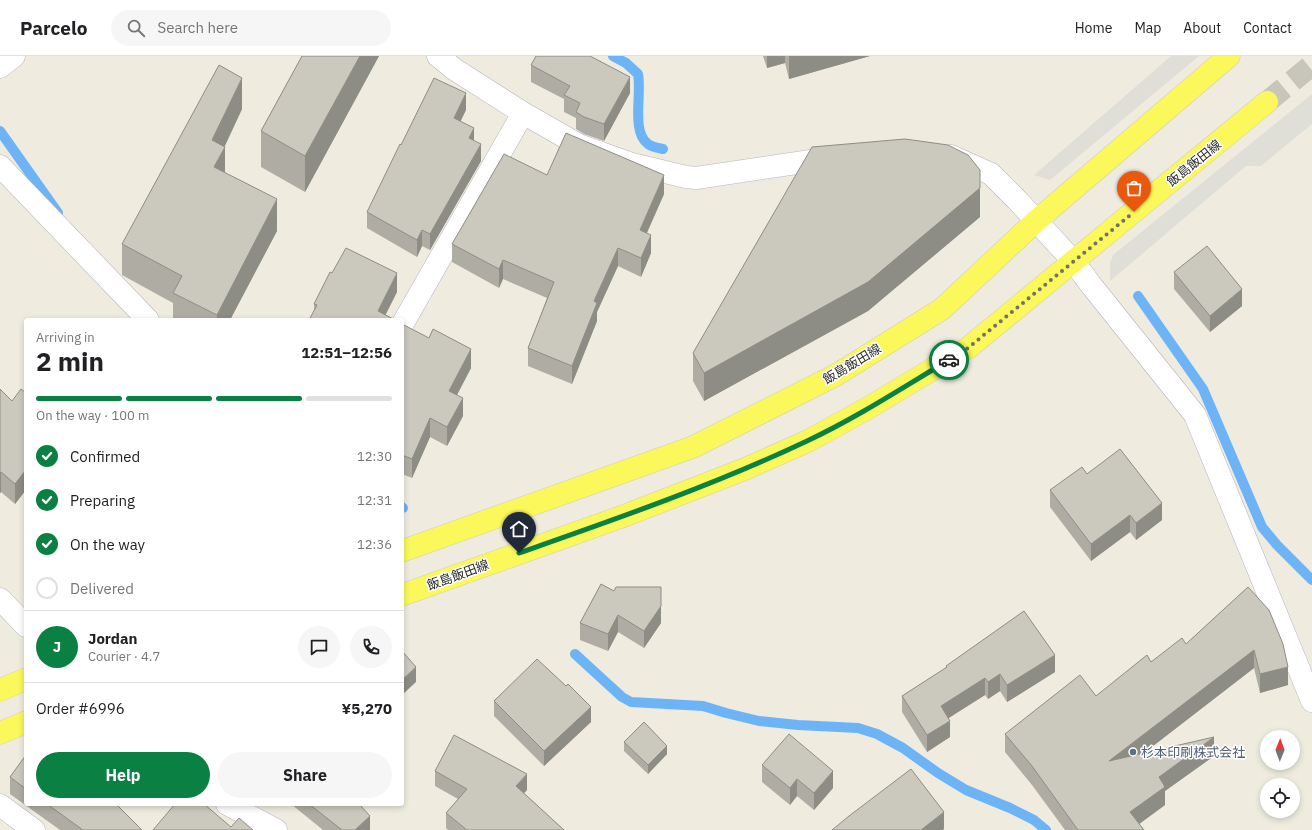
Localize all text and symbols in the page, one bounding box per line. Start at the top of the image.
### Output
search box [111,10,391,46]
text: Parcelo [20,16,87,40]
icon: search [125,17,147,39]
text: Search here [157,18,238,37]
text: Home [1075,19,1112,37]
text: Map [1134,19,1161,37]
text: About [1183,19,1221,37]
text: Contact [1243,19,1292,37]
street label: 飯島飯田線 [1163,136,1225,190]
pin [1117,171,1151,212]
icon: bag [1123,177,1145,199]
text: Arriving in [36,329,95,346]
street label: 飯島飯田線 [820,340,884,388]
courier [929,340,969,380]
text: 12:51–12:56 [301,343,392,362]
text: 2 min [36,344,104,378]
icon: car [938,349,960,371]
text: On the way · 100 m [36,407,149,424]
icon: check [36,445,58,467]
text: Confirmed [70,447,140,466]
text: 12:30 [357,448,392,465]
icon: check [36,489,58,511]
text: Preparing [70,491,135,510]
text: 12:31 [357,492,392,509]
pin [502,512,536,553]
icon: home [508,518,530,540]
icon: check [36,533,58,555]
text: On the way [70,535,145,554]
text: 12:36 [357,536,392,553]
street label: 飯島飯田線 [425,556,491,594]
text: Delivered [70,579,134,598]
button: chat [298,626,340,668]
button: phone [350,626,392,668]
text: Jordan [88,629,137,648]
text: J [53,637,61,656]
text: Courier · 4.7 [88,648,160,665]
text: Order #6996 [36,699,125,718]
text: ¥5,270 [342,699,392,718]
north arrow [1260,730,1300,770]
map controls [1260,730,1300,818]
place label: 杉本印刷株式会社 [1141,744,1245,761]
marker: 杉本印刷株式会社 [1128,747,1138,757]
button: Help [36,752,210,798]
button: Share [218,752,392,798]
button: locate [1260,778,1300,818]

